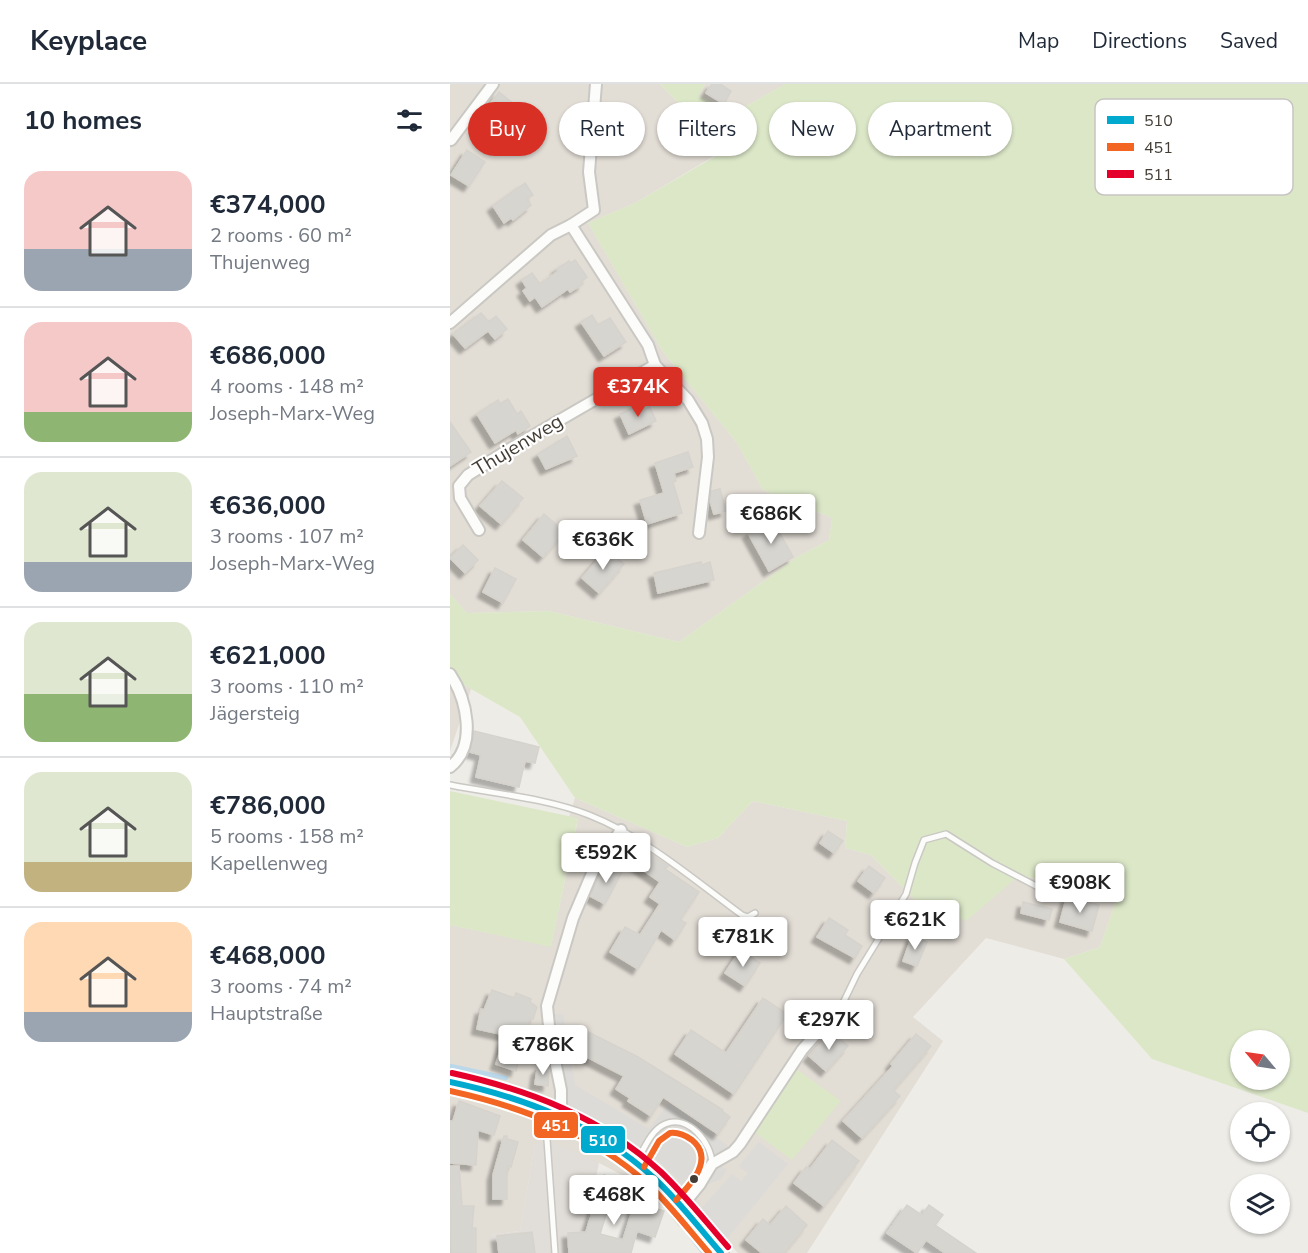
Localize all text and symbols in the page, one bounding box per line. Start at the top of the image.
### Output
text: Keyplace [30,22,147,60]
text: Map [1018,27,1059,55]
text: Directions [1092,27,1187,55]
text: Saved [1220,27,1278,55]
legend [1095,99,1293,195]
chip: Buy [468,102,547,156]
chip: Rent [559,102,645,156]
chip: Filters [657,102,757,156]
chip: New [769,102,856,156]
chip: Apartment [868,102,1012,156]
text: 10 homes [24,103,142,138]
icon: filters [393,104,426,137]
text: 510 [1144,110,1173,132]
text: 451 [1144,137,1173,159]
text: 511 [1144,164,1173,186]
text: €374,000 [210,187,326,222]
icon: home [72,195,144,267]
text: 2 rooms · 60 m² [210,222,352,249]
text: Thujenweg [210,249,310,276]
text: €686,000 [210,338,326,373]
icon: home [72,346,144,418]
pin: €374K [596,367,680,418]
text: 4 rooms · 148 m² [210,373,364,400]
text: €374K [607,373,669,400]
text: Joseph-Marx-Weg [210,400,375,427]
street label: Thujenweg [468,408,568,482]
text: €636,000 [210,488,326,523]
pin: €686K [729,494,813,545]
icon: home [72,496,144,568]
text: €686K [740,500,802,527]
pin: €636K [561,520,645,571]
text: 3 rooms · 107 m² [210,523,364,550]
text: €636K [572,526,634,553]
text: Joseph-Marx-Weg [210,550,375,577]
text: €621,000 [210,638,326,673]
icon: home [72,646,144,718]
text: 3 rooms · 110 m² [210,673,364,700]
text: Jägersteig [210,700,300,727]
text: €786,000 [210,788,326,823]
icon: home [72,796,144,868]
text: 5 rooms · 158 m² [210,823,364,850]
pin: €592K [564,833,648,884]
text: €592K [575,839,637,866]
text: Kapellenweg [210,850,328,877]
pin: €908K [1038,863,1122,914]
text: €908K [1049,869,1111,896]
pin: €621K [873,900,957,951]
text: €621K [884,906,946,933]
pin: €781K [701,917,785,968]
text: €781K [712,923,774,950]
text: €468,000 [210,938,326,973]
icon: home [72,946,144,1018]
text: 3 rooms · 74 m² [210,973,352,1000]
text: Hauptstraße [210,1000,323,1027]
pin: €297K [787,1000,871,1051]
text: €297K [798,1006,860,1033]
pin: €786K [501,1025,585,1076]
north arrow [1230,1030,1290,1090]
map controls [1230,1030,1290,1234]
text: €786K [512,1031,574,1058]
button: locate [1230,1102,1290,1162]
line badge: 451 [533,1111,579,1139]
text: 451 [542,1115,570,1137]
line badge: 510 [580,1125,626,1154]
text: 510 [589,1130,617,1152]
unlabelled marker [688,1173,700,1185]
button: layers [1230,1174,1290,1234]
pin: €468K [572,1175,656,1226]
text: €468K [583,1181,645,1208]

